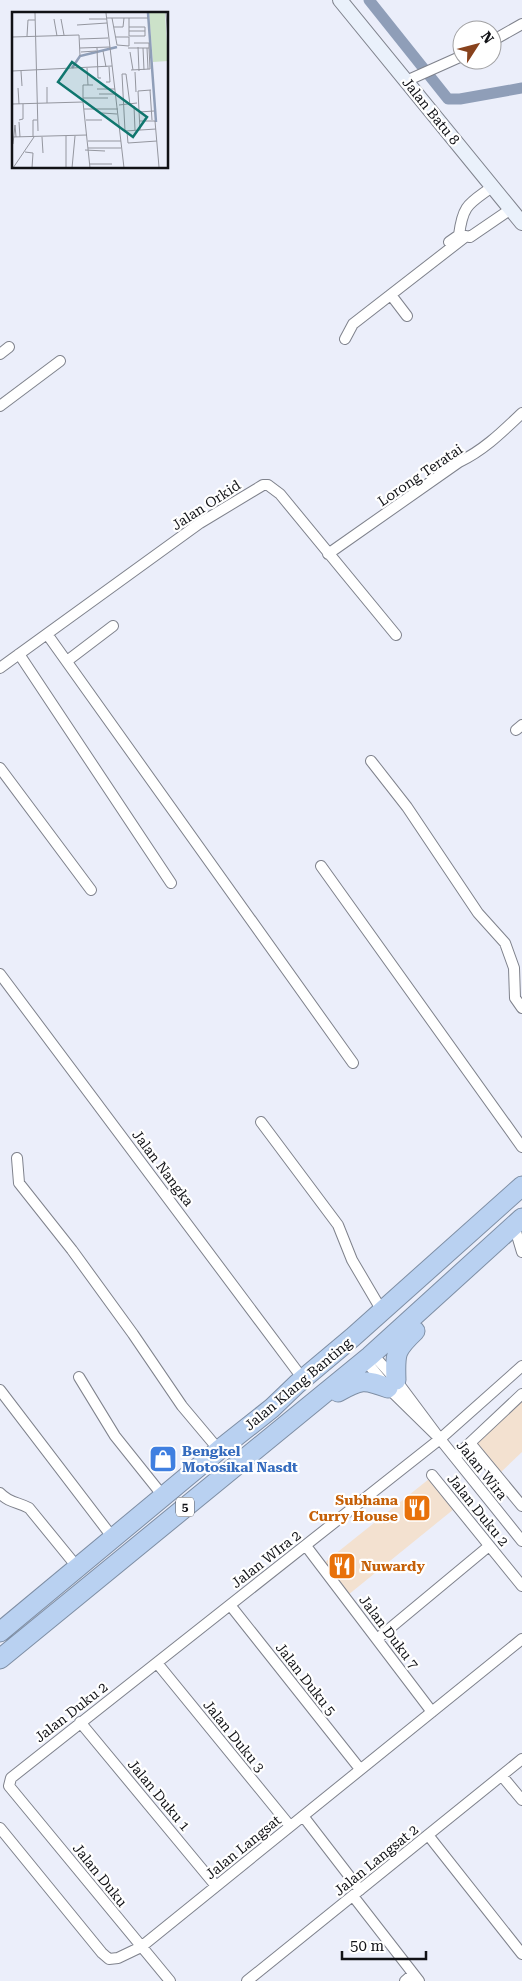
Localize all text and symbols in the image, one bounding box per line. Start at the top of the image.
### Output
inset map [12,12,169,169]
north arrow [452,20,502,70]
text: N [478,28,497,47]
street label: Jalan Batu 8 [399,74,463,148]
street label: Lorong Teratai [375,441,466,509]
street label: Jalan Orkid [169,477,243,533]
street label: Jalan Nangka [129,1127,197,1210]
street label: Jalan Klang Banting [241,1335,355,1433]
street label: Jalan Wira [453,1437,511,1503]
place label: Bengkel Motosikal Nasdt [182,1443,298,1475]
shop icon: Bengkel Motosikal Nasdt [148,1444,178,1474]
street label: Jalan Duku 2 [444,1471,512,1549]
place label: Subhana Curry House [309,1492,399,1524]
restaurant icon: Subhana Curry House [402,1493,432,1523]
road number: 5 [176,1498,194,1516]
street label: Jalan WIra 2 [228,1527,304,1591]
restaurant icon: Nuwardy [327,1551,357,1581]
place label: Nuwardy [361,1558,425,1574]
street label: Jalan Duku 7 [356,1592,422,1672]
street label: Jalan Duku 5 [273,1639,340,1719]
street label: Jalan Duku 2 [31,1678,111,1745]
street label: Jalan Duku 3 [200,1697,268,1775]
street label: Jalan Duku 1 [125,1756,194,1834]
street label: Jalan Langsat [202,1812,284,1882]
street label: Jalan Langsat 2 [331,1821,421,1899]
street label: Jalan Duku [70,1840,131,1910]
scale bar [342,1928,426,1960]
text: 50 m [350,1937,385,1955]

